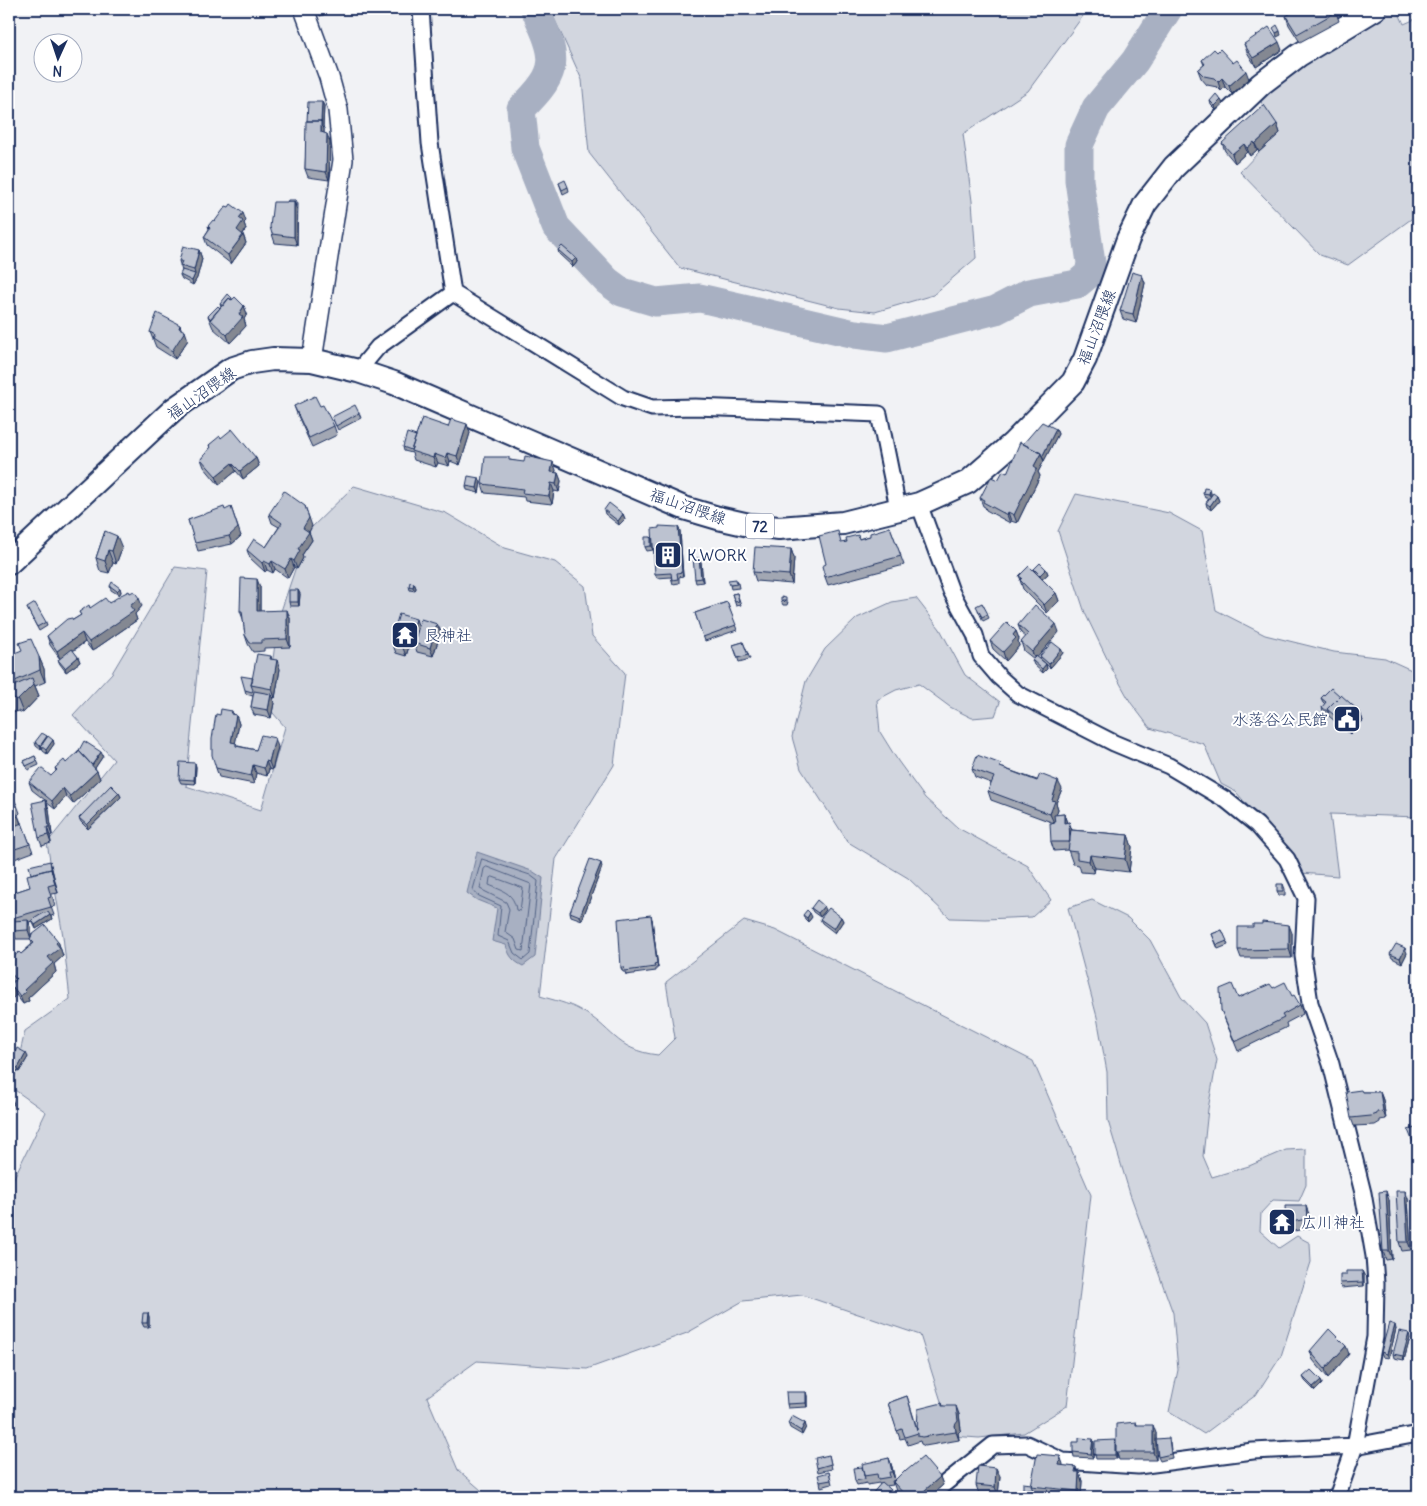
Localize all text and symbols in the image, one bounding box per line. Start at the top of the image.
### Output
north arrow [32,32,82,82]
text: N [52,62,63,80]
street label: 福山沼隈線 [1072,286,1120,368]
street label: 福山沼隈線 [162,362,240,424]
street label: 福山沼隈線 [647,484,729,528]
road number: 72 [746,514,774,538]
building icon: K.WORK [653,540,683,570]
place label: K.WORK [687,545,747,565]
temple icon: 艮神社 [390,620,420,650]
place label: 艮神社 [424,625,472,645]
public building icon: 水落谷公民館 [1332,704,1362,734]
place label: 水落谷公民館 [1232,709,1328,729]
temple icon: 広川神社 [1267,1207,1297,1237]
place label: 広川神社 [1301,1212,1365,1232]

